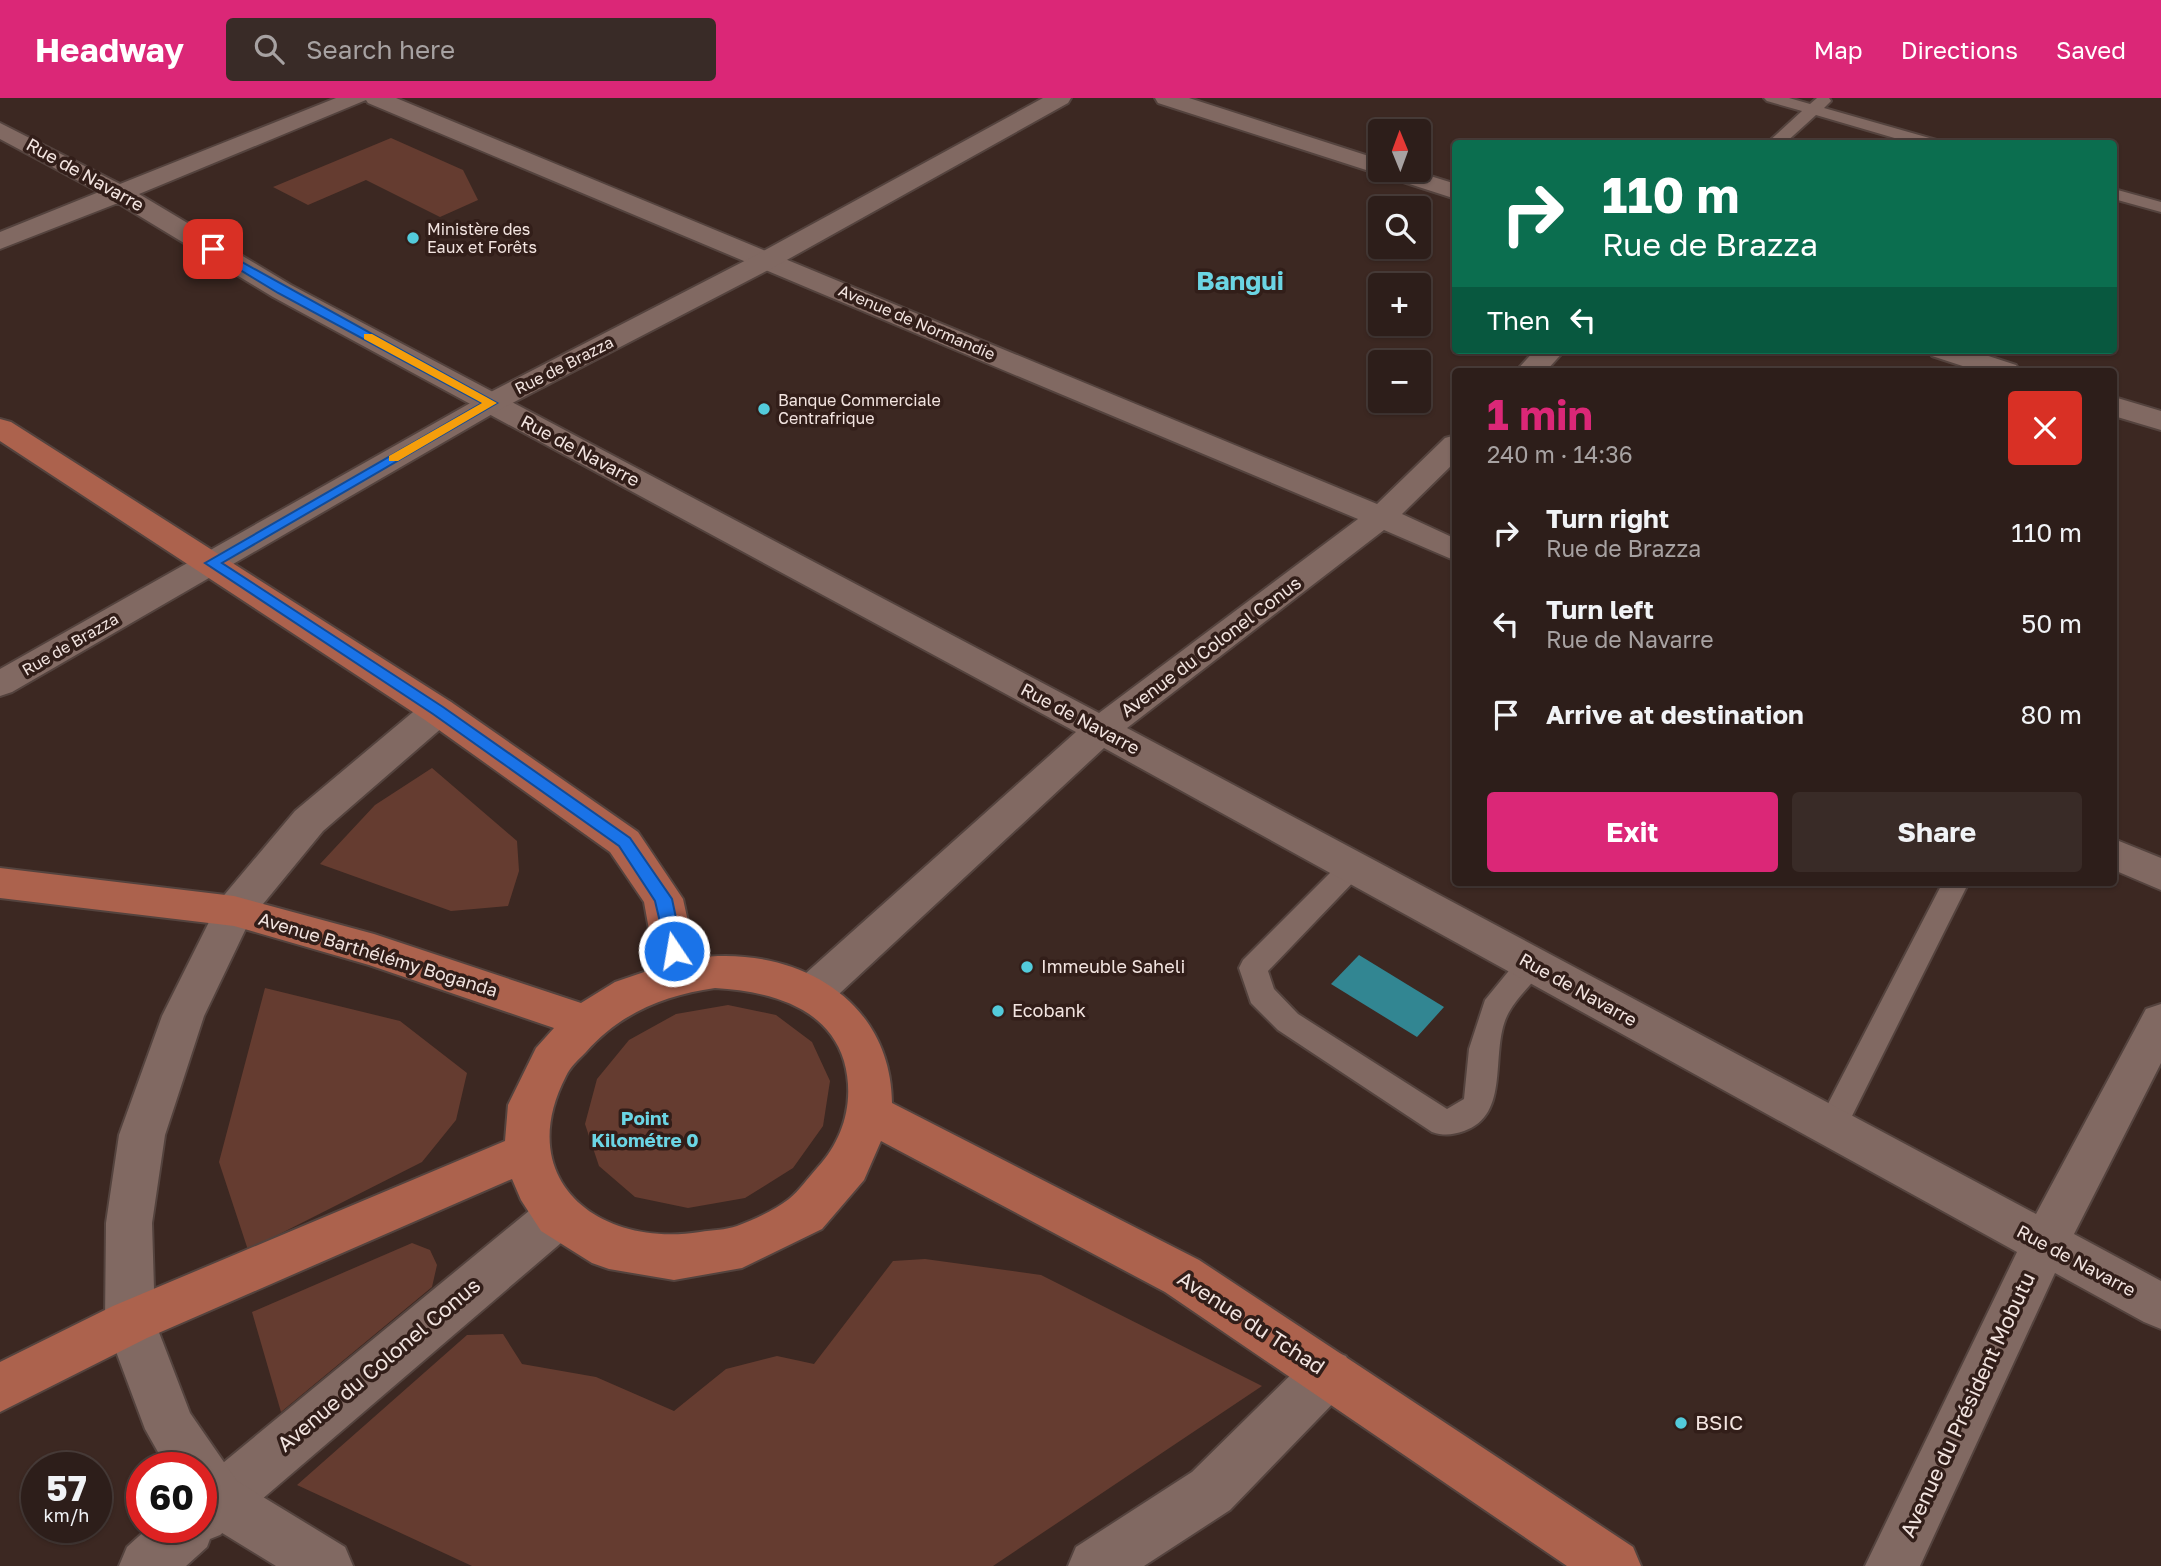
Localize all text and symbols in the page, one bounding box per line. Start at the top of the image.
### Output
search box [226,18,716,81]
text: Headway [35,30,184,69]
icon: search [250,30,288,68]
text: Search here [306,34,455,65]
text: Map [1814,35,1863,64]
text: Directions [1901,35,2018,64]
text: Saved [2056,35,2126,64]
north arrow [1368,119,1432,182]
map controls [1368,119,1431,413]
street label: Rue de Navarre [23,133,148,216]
text: 110 m [1602,165,1739,224]
icon: right [1487,168,1578,259]
button: search [1368,196,1431,259]
pin [183,219,243,279]
place label: Ministère des Eaux et Forêts [427,219,537,257]
text: Rue de Brazza [1602,225,1818,263]
icon: arrive [194,230,232,268]
marker: Ministère des Eaux et Forêts [405,230,421,246]
district label: Bangui [1196,265,1284,296]
button: + [1368,273,1431,336]
street label: Avenue de Normandie [836,280,998,364]
icon: left [1564,301,1602,339]
text: Then [1487,305,1550,336]
street label: Rue de Brazza [511,332,617,398]
button: − [1368,350,1431,413]
text: 1 min [1487,389,1593,439]
place label: Banque Commerciale Centrafrique [778,390,941,428]
button: close [2008,391,2082,465]
marker: Banque Commerciale Centrafrique [756,401,772,417]
street label: Rue de Navarre [517,410,644,491]
text: 240 m · 14:36 [1487,440,1633,468]
text: Turn right [1546,503,1669,534]
icon: right [1487,514,1525,552]
text: 110 m [2011,517,2082,548]
text: Rue de Brazza [1546,534,1701,562]
street label: Avenue du Colonel Conus [1116,571,1305,721]
text: Turn left [1546,594,1654,625]
icon: left [1487,605,1525,643]
street label: Rue de Brazza [18,608,122,680]
text: 50 m [2021,608,2082,639]
text: Rue de Navarre [1546,625,1714,653]
street label: Rue de Navarre [1017,678,1144,759]
icon: arrive [1487,696,1525,734]
text: Arrive at destination [1546,699,1804,730]
text: 80 m [2021,699,2082,730]
button: Exit [1487,792,1778,872]
button: Share [1792,792,2082,872]
street label: Avenue Barthélémy Boganda [256,907,501,1001]
position arrow [637,914,711,988]
street label: Rue de Navarre [1516,948,1641,1031]
place label: Immeuble Saheli [1041,955,1185,977]
marker: Immeuble Saheli [1019,959,1035,975]
place label: Ecobank [1012,999,1086,1021]
marker: Ecobank [990,1003,1006,1019]
district label: Point Kilométre 0 [591,1106,699,1151]
street label: Rue de Navarre [2013,1220,2140,1301]
street label: Avenue du Tchad [1173,1265,1330,1380]
street label: Avenue du Président Mobutu [1894,1268,2040,1541]
street label: Avenue du Colonel Conus [272,1272,485,1457]
place label: BSIC [1695,1409,1743,1435]
marker: BSIC [1673,1415,1689,1431]
speed limit sign: 60 [126,1452,217,1543]
text: 57 [46,1467,87,1509]
text: km/h [44,1504,89,1526]

